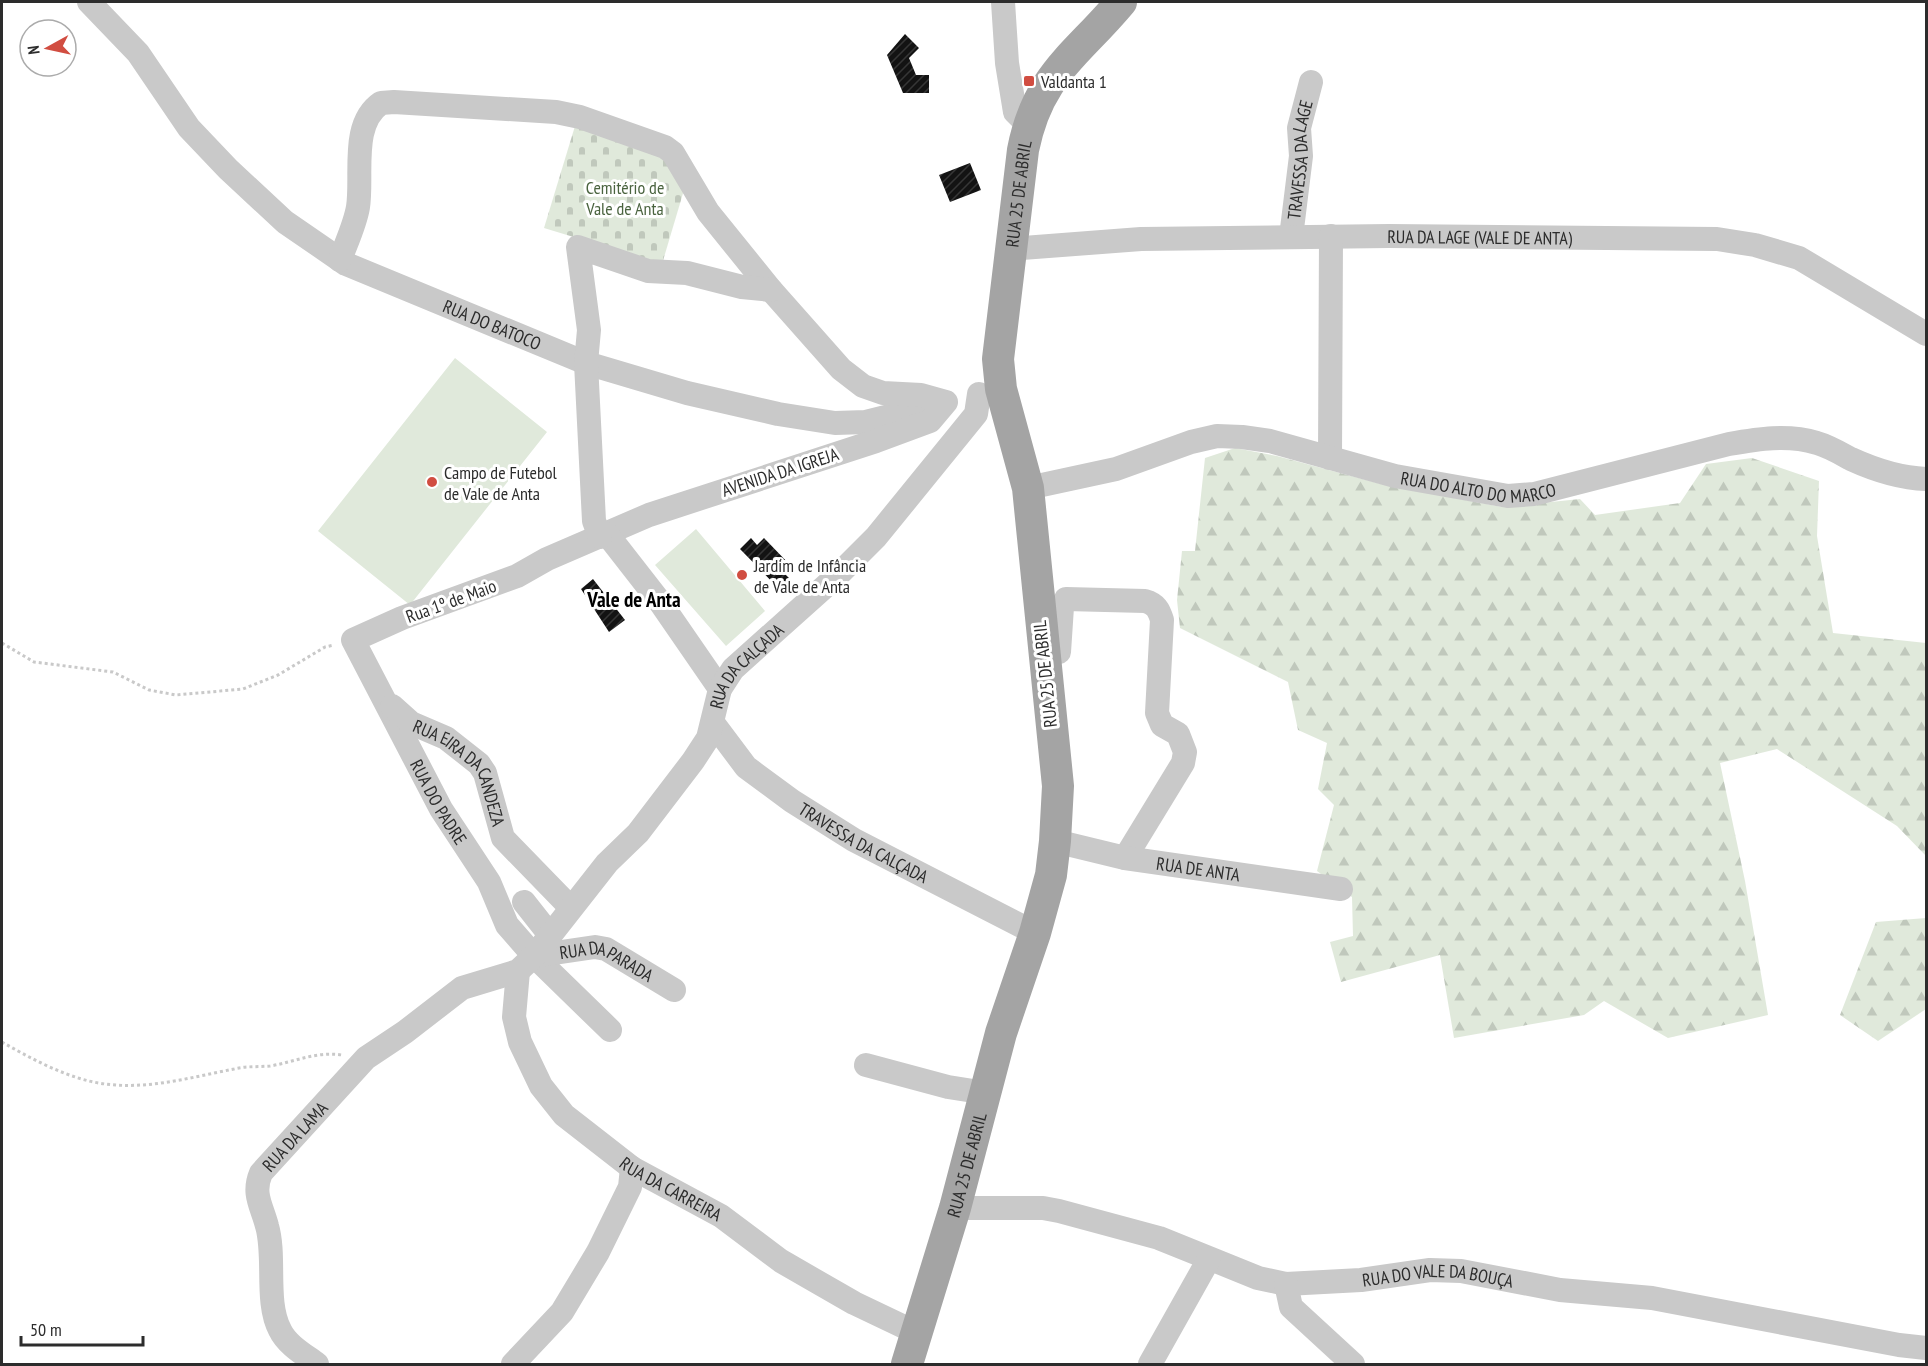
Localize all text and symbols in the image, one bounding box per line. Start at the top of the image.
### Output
north arrow [18,18,78,78]
text: N [23,44,44,56]
place label: Valdanta 1 [1040,70,1107,93]
marker: Valdanta 1 [1022,74,1036,88]
street label: TRAVESSA DA LAGE [1282,97,1317,221]
street label: RUA 25 DE ABRIL [1000,137,1036,249]
park label: Cemitério de Vale de Anta [585,176,664,220]
street label: RUA DA LAGE (VALE DE ANTA) [1387,224,1573,249]
street label: RUA DO BATOCO [440,294,545,355]
street label: AVENIDA DA IGREJA [719,442,842,502]
place label: Campo de Futebol de Vale de Anta [444,461,557,505]
street label: RUA DO ALTO DO MARCO [1399,466,1558,508]
marker: Campo de Futebol de Vale de Anta [425,475,439,489]
place label: Jardim de Infância de Vale de Anta [753,554,866,598]
marker: Jardim de Infância de Vale de Anta [735,568,749,582]
street label: Rua 1º de Maio [403,574,500,628]
district label: Vale de Anta [586,586,681,613]
street label: RUA DA CALÇADA [704,618,788,711]
street label: RUA 25 DE ABRIL [1028,619,1062,729]
street label: RUA EIRA DA CANDEZA [410,714,511,829]
street label: RUA DO PADRE [406,755,472,849]
street label: TRAVESSA DA CALÇADA [795,797,933,888]
street label: RUA DE ANTA [1155,851,1242,886]
street label: RUA DA PARADA [558,935,658,987]
street label: RUA DA LAMA [257,1096,333,1176]
street label: RUA 25 DE ABRIL [941,1109,991,1220]
street label: RUA DA CARREIRA [615,1151,726,1226]
street label: RUA DO VALE DA BOUÇA [1361,1259,1516,1292]
scale bar [21,1309,142,1347]
text: 50 m [30,1318,62,1341]

